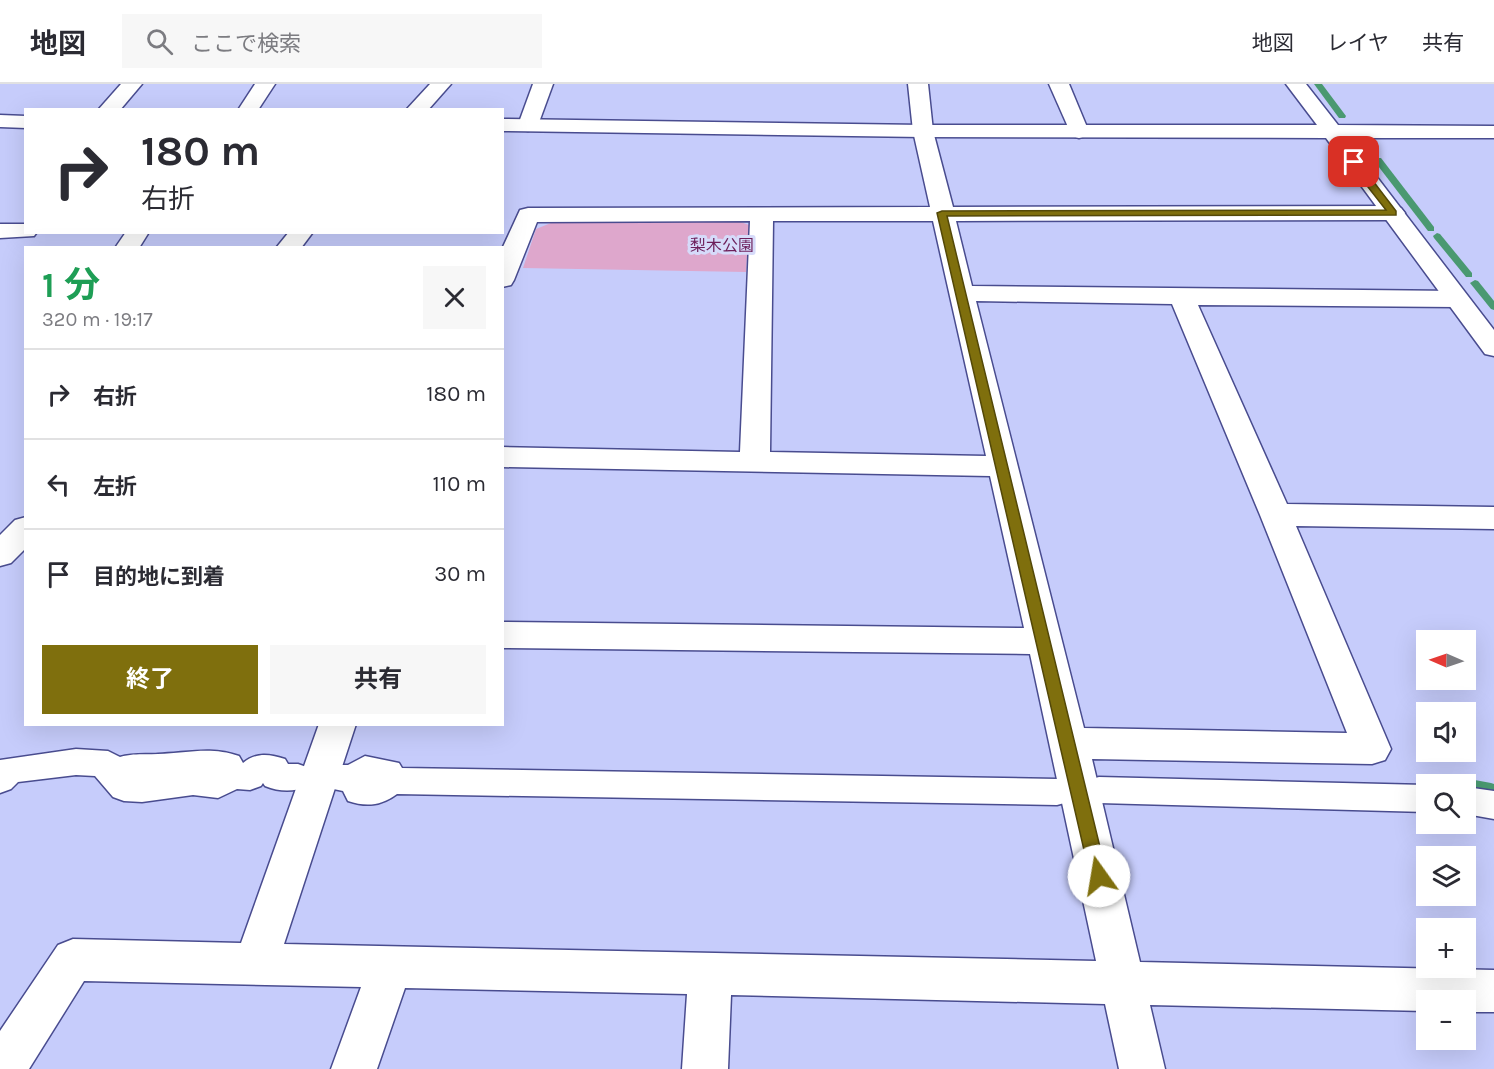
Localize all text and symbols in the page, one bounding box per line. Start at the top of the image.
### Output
search box [122,14,542,68]
icon: search [143,25,176,58]
text: 地図 [30,27,86,60]
text: ここで検索 [191,31,301,57]
text: 地図 [1252,31,1294,55]
text: レイヤ [1327,31,1389,55]
text: 共有 [1422,31,1464,55]
text: 180 m [141,126,260,176]
icon: right [42,132,120,210]
pin [1328,136,1379,187]
icon: arrive [1337,145,1370,178]
text: 右折 [141,183,195,215]
park label: 梨木公園 [690,236,754,255]
text: 1 分 [42,264,100,306]
button: close [423,266,486,329]
text: 320 m · 19:17 [42,308,153,331]
icon: right [42,378,75,411]
text: 180 m [426,381,486,407]
text: 右折 [93,384,137,410]
icon: left [42,468,75,501]
text: 110 m [433,471,486,497]
text: 左折 [93,474,137,500]
icon: arrive [42,558,75,591]
text: 30 m [434,561,486,587]
text: 目的地に到着 [93,564,225,590]
north arrow [1416,630,1476,690]
map controls [1416,630,1476,1050]
button: 終了 [42,645,258,714]
button: 共有 [270,645,486,714]
button: sound [1416,702,1476,762]
button: search [1416,774,1476,834]
position arrow [1067,844,1131,908]
button: layers [1416,846,1476,906]
button: + [1416,918,1476,978]
button: − [1416,990,1476,1050]

